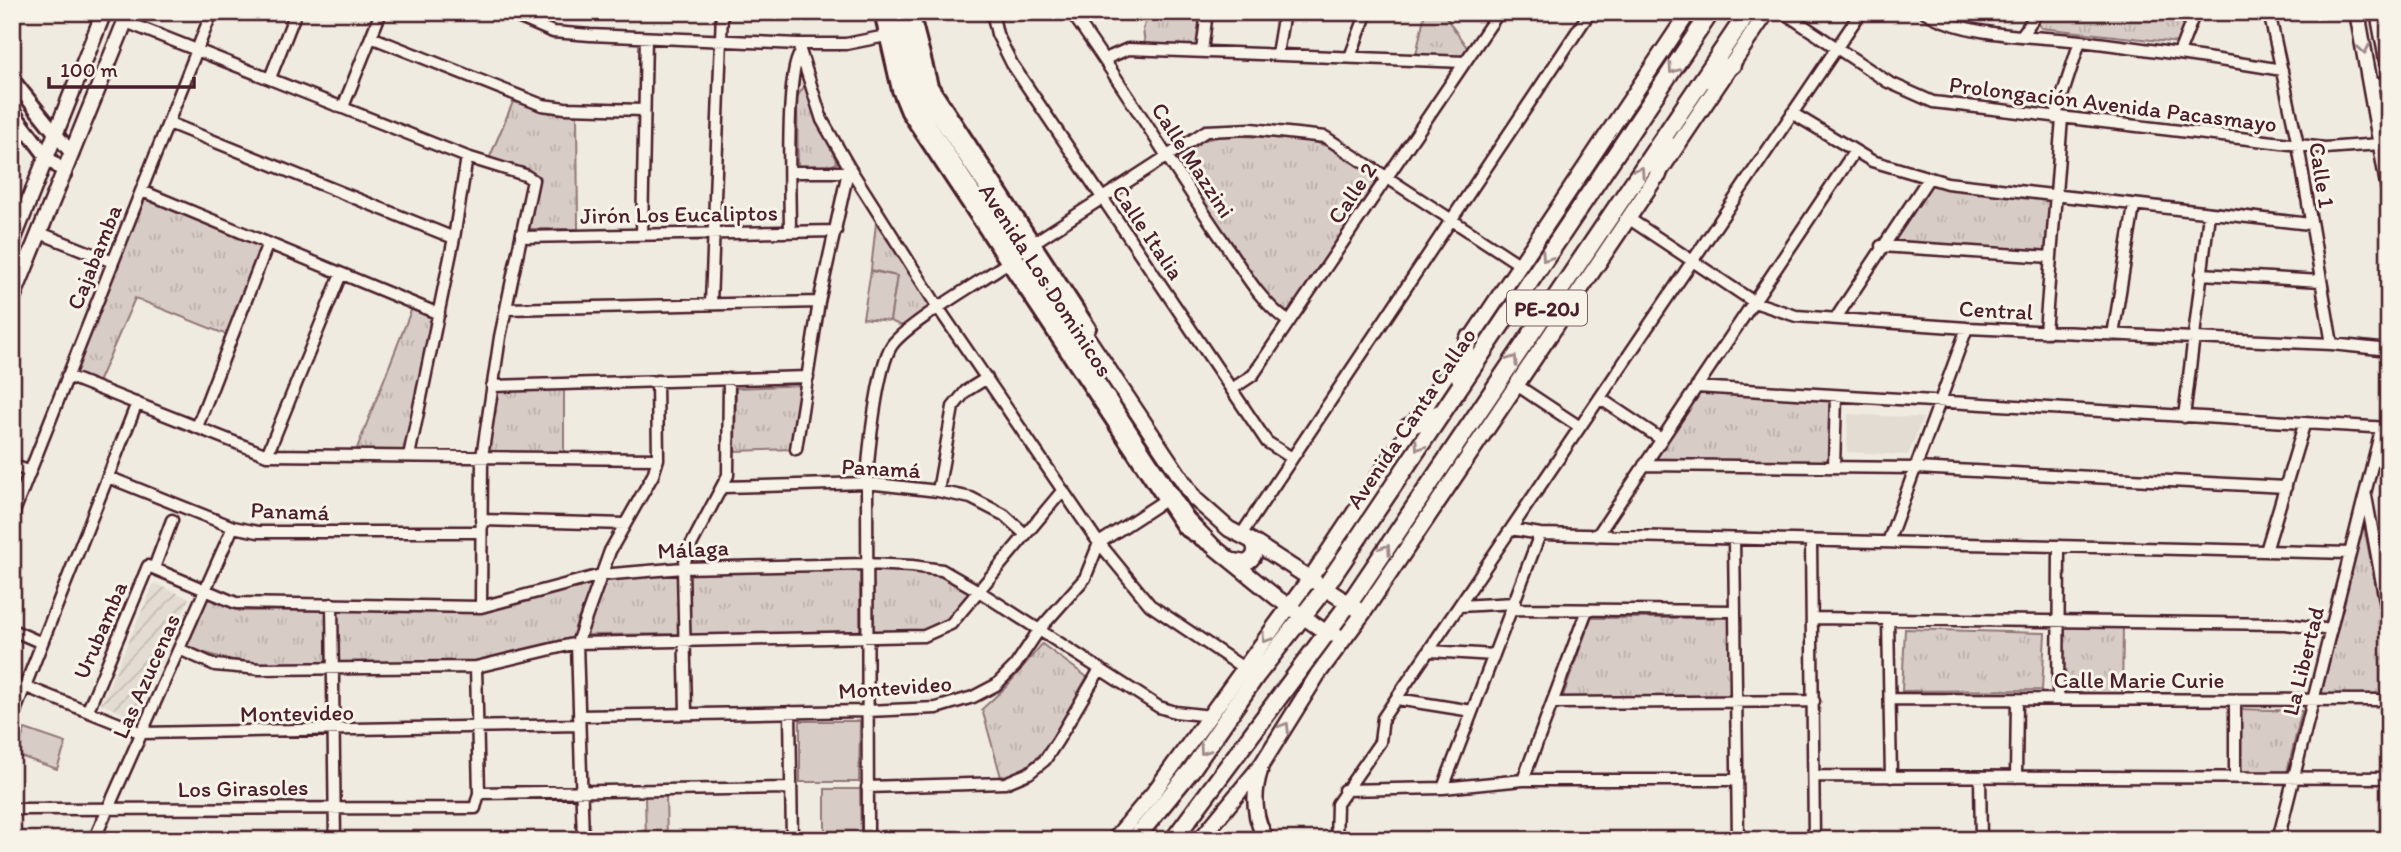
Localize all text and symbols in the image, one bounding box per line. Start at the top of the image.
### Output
one-way arrow [2356,43,2371,55]
scale bar [49,46,194,90]
text: 100 m [60,57,118,82]
one-way arrow [1669,61,1681,74]
street label: Prolongación Avenida Pacasmayo [1947,70,2279,138]
street label: Calle Mazzini [1145,97,1241,223]
street label: Calle 1 [2303,140,2341,210]
street label: Calle 2 [1321,157,1383,229]
one-way arrow [1632,166,1644,179]
street label: Avenida Los Dominicos [973,178,1119,382]
street label: Calle Italia [1106,179,1190,285]
street label: Jirón Los Eucaliptos [580,198,778,230]
street label: Cajabamba [60,200,128,314]
one-way arrow [1541,249,1554,262]
road number: PE-20J [1507,290,1587,326]
street label: Central [1958,294,2034,326]
street label: Avenida Canta Callao [1340,322,1482,514]
one-way arrow [1505,355,1517,368]
one-way arrow [1414,439,1427,452]
street label: Panamá [841,452,921,484]
street label: Panamá [250,496,330,526]
street label: Málaga [657,533,729,565]
one-way arrow [1378,544,1390,557]
street label: Urubamba [67,577,133,683]
street label: La Libertad [2276,603,2330,718]
street label: Las Azucenas [106,609,186,743]
one-way arrow [1262,630,1275,642]
street label: Calle Marie Curie [2053,666,2225,694]
street label: Montevideo [837,669,953,705]
street label: Montevideo [240,698,354,728]
one-way arrow [1277,721,1290,734]
one-way arrow [1199,743,1212,756]
street label: Los Girasoles [177,773,309,803]

